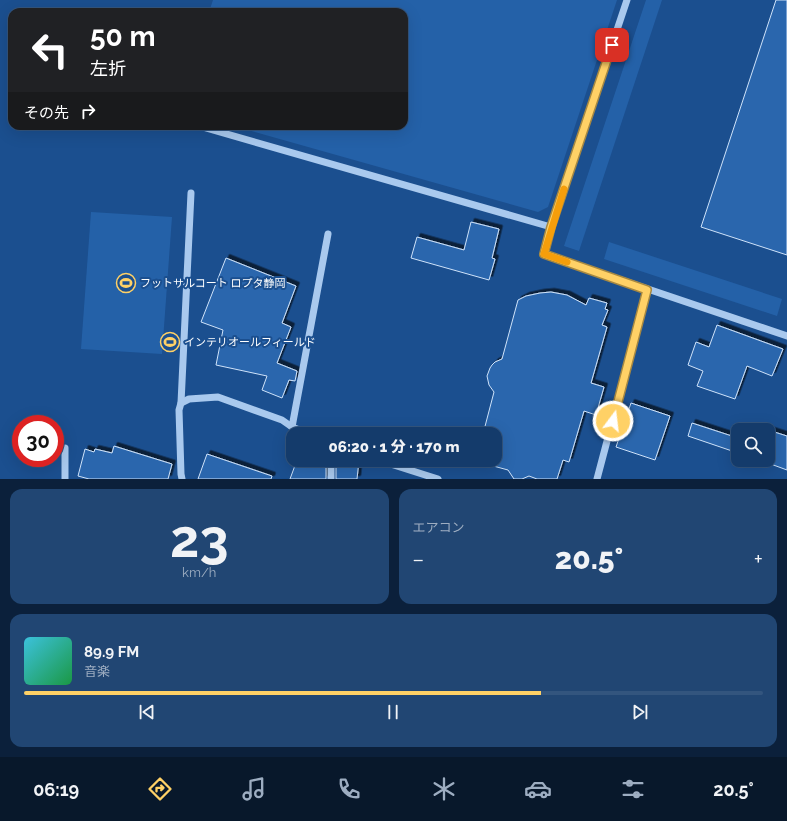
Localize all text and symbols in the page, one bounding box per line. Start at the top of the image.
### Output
text: 50 m [90,20,156,53]
icon: left [24,24,76,76]
pin [595,28,629,62]
icon: arrive [601,34,623,56]
text: 左折 [90,58,126,79]
icon: right [77,100,99,122]
text: その先 [24,104,69,122]
sports icon: フットサルコート ロプタ静岡 [115,272,137,294]
place label: フットサルコート ロプタ静岡 [140,277,286,290]
sports icon: インテリオールフィールド [159,331,181,353]
place label: インテリオールフィールド [184,336,316,349]
position arrow [592,400,634,442]
speed limit sign: 30 [12,415,64,467]
map controls [731,423,775,467]
button: search [731,423,775,467]
text: 06:20 · 1 分 · 170 m [329,438,459,456]
text: 23 [170,508,228,569]
text: エアコン [413,520,465,535]
text: 20.5° [555,541,623,576]
text: − [413,546,424,572]
text: + [754,546,763,572]
text: km/h [182,565,216,580]
text: 89.9 FM [84,643,139,661]
text: 音楽 [84,664,110,679]
icon: previous [136,701,158,723]
icon: pause [382,701,404,723]
icon: next [629,701,651,723]
icon: directions [146,775,174,803]
icon: music [240,775,268,803]
icon: phone [335,775,363,803]
icon: climate [430,775,458,803]
icon: car [524,775,552,803]
icon: filters [619,775,647,803]
text: 06:19 [33,779,79,800]
text: 20.5° [713,779,754,800]

